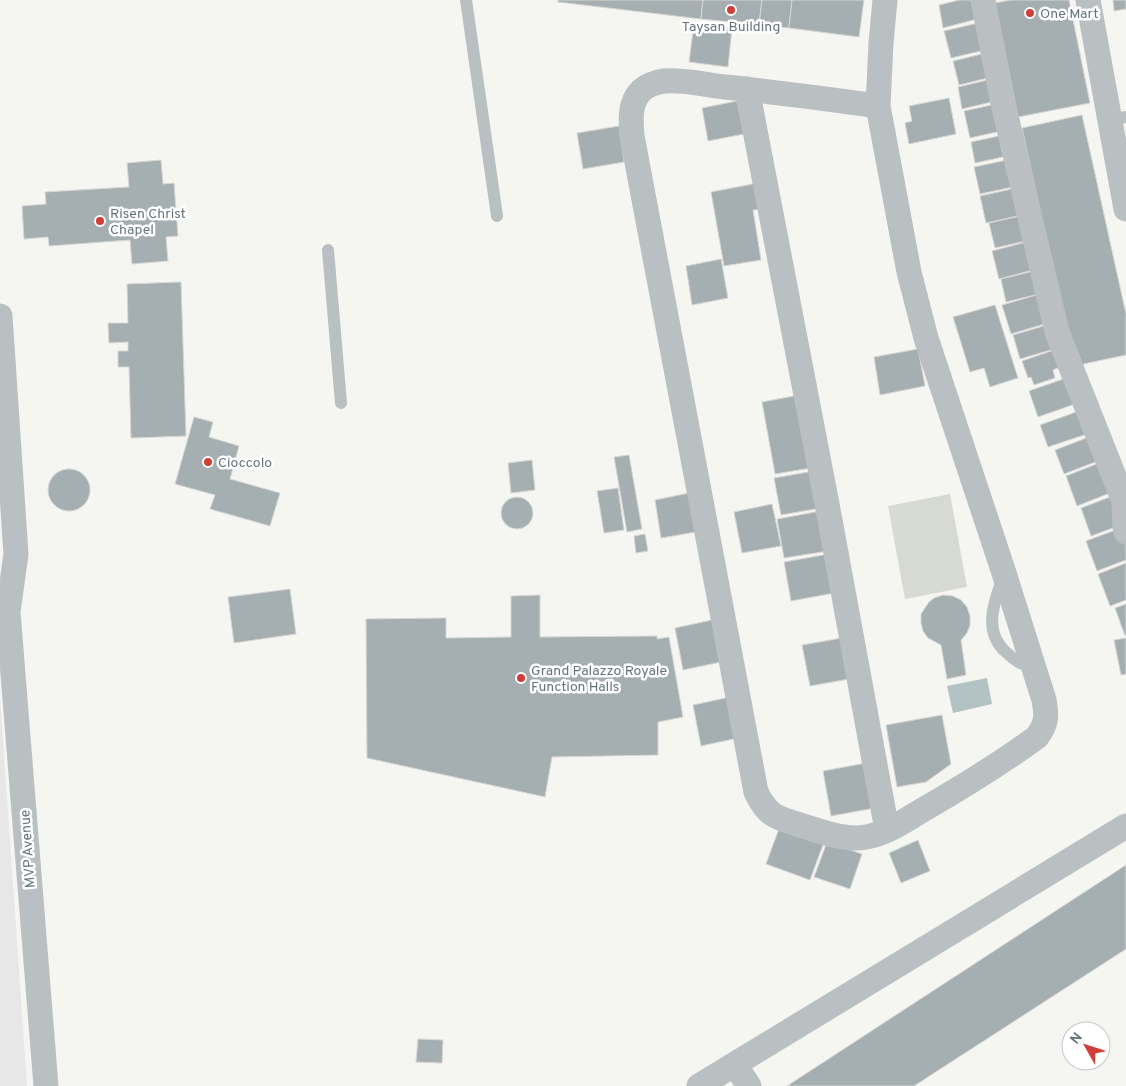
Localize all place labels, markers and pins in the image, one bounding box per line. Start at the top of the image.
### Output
marker: Taysan Building [725,4,737,16]
place label: One Mart [1040,6,1099,23]
marker: One Mart [1024,7,1036,19]
place label: Taysan Building [682,19,780,36]
place label: Risen Christ Chapel [110,206,186,239]
marker: Risen Christ Chapel [94,215,106,227]
place label: Cioccolo [218,455,272,472]
marker: Cioccolo [202,456,214,468]
place label: Grand Palazzo Royale Function Halls [531,663,667,696]
marker: Grand Palazzo Royale Function Halls [515,672,527,684]

